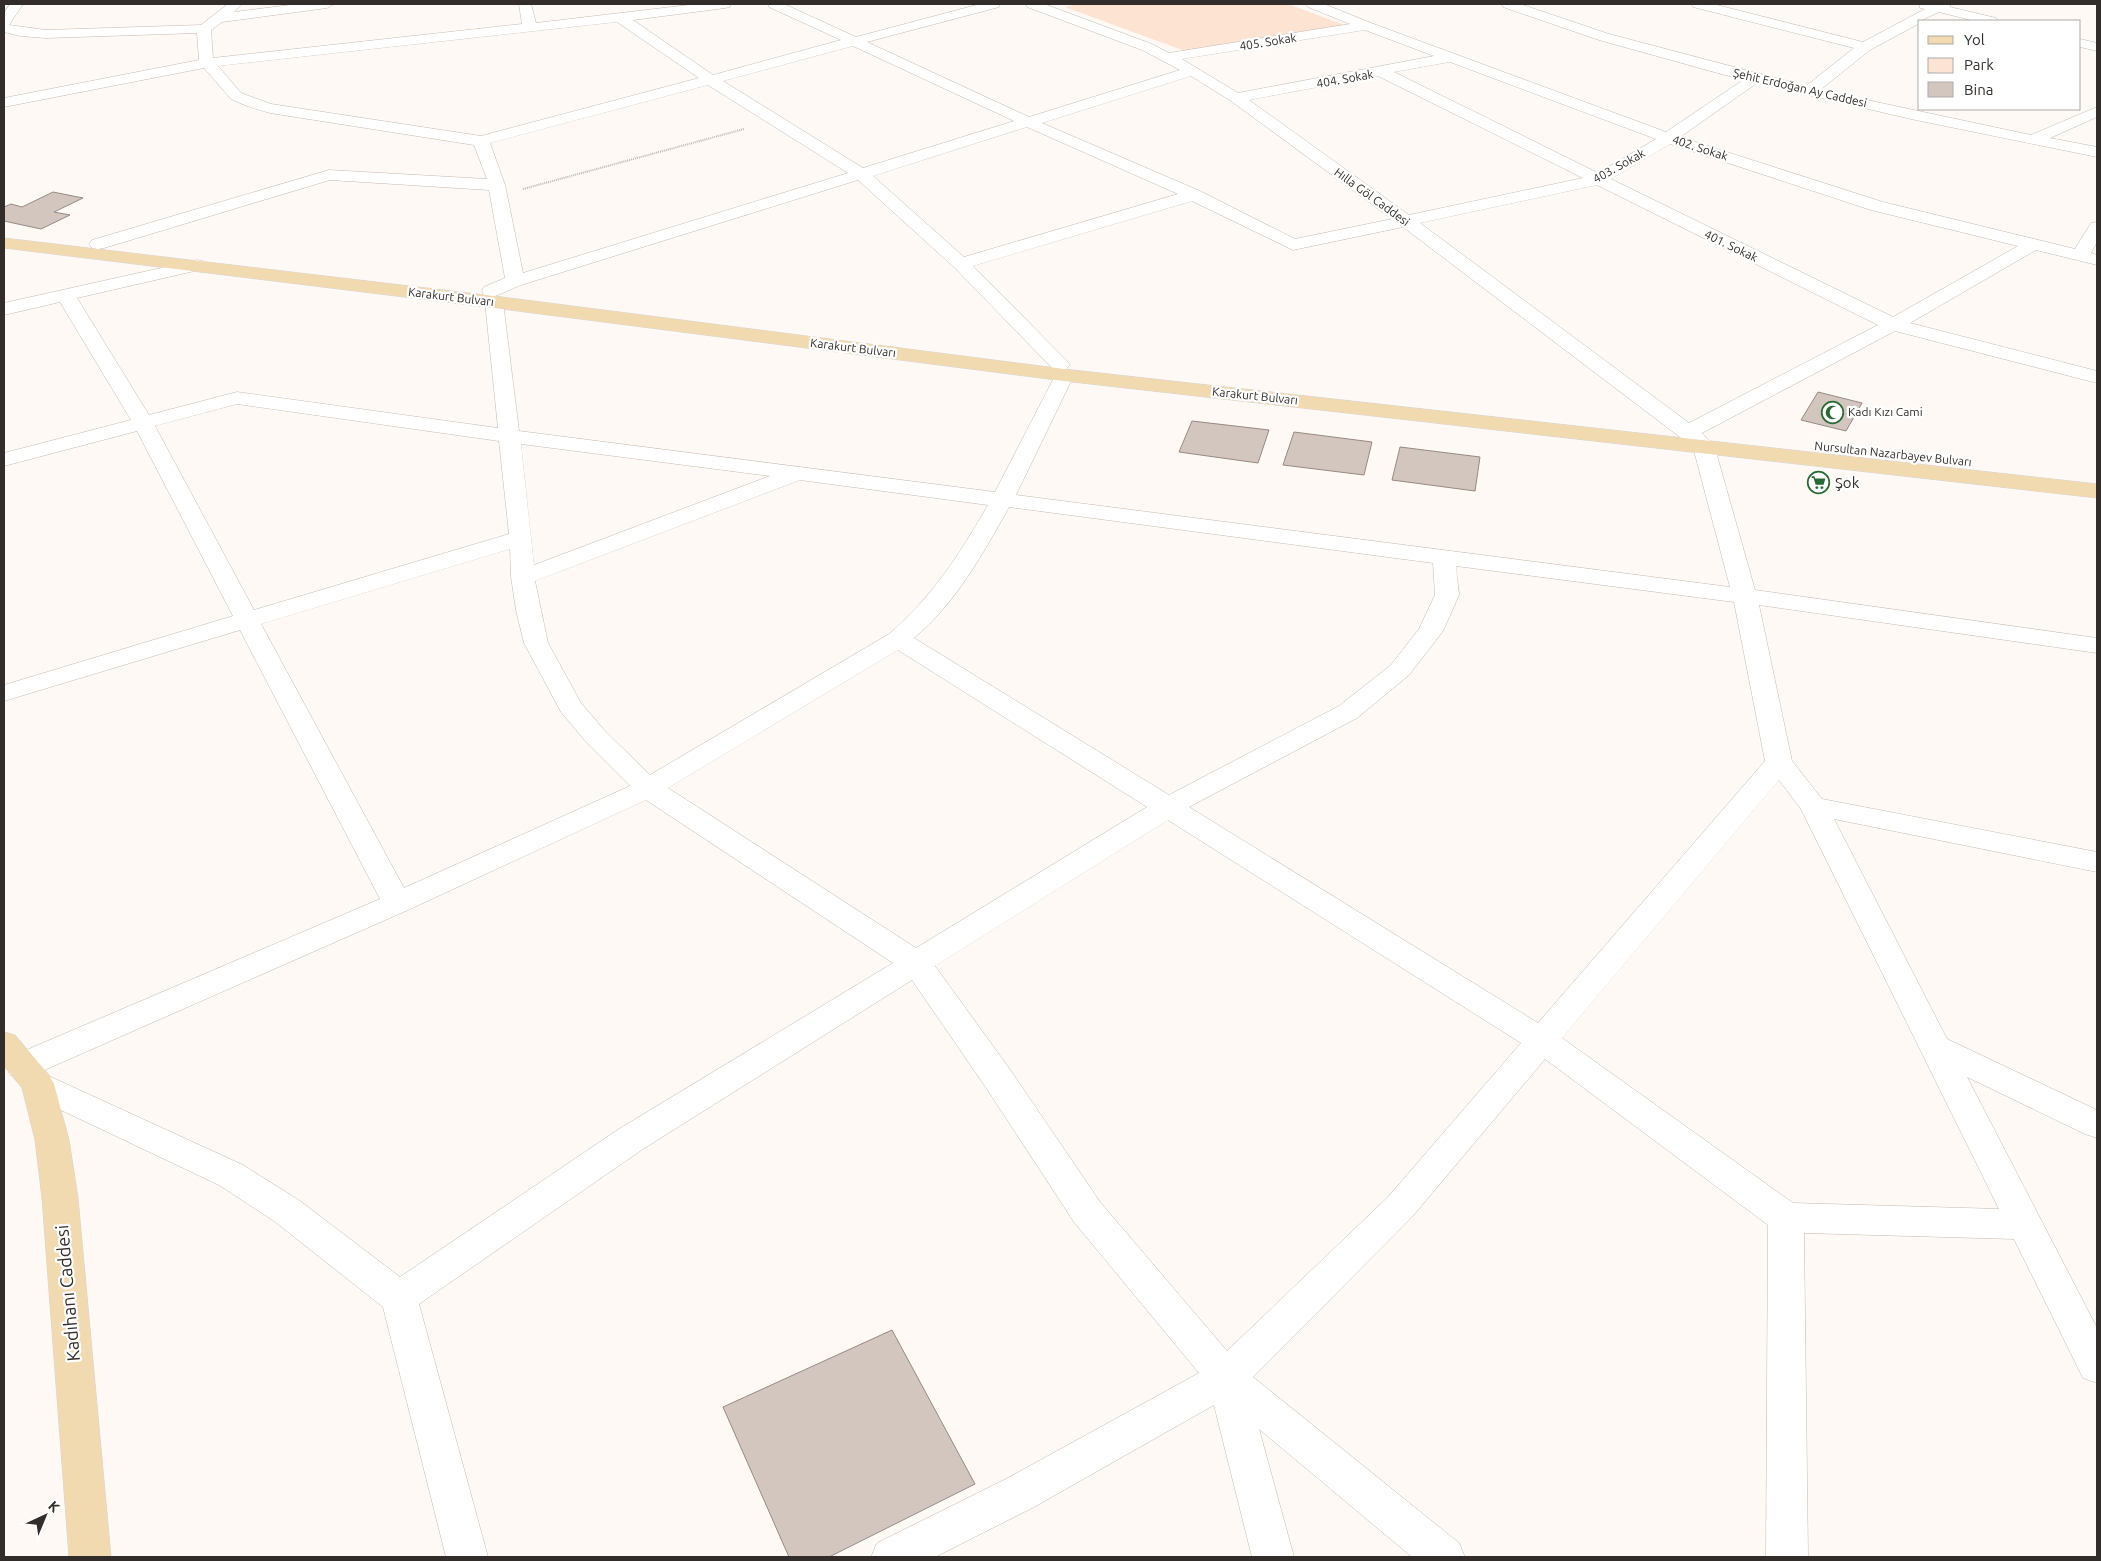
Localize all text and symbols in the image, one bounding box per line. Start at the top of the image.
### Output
legend [1918,20,2081,110]
street label: 405. Sokak [1238,31,1297,52]
text: Yol [1964,31,1985,48]
text: Park [1964,56,1994,73]
street label: Şehit Erdoğan Ay Caddesi [1732,66,1868,109]
street label: 404. Sokak [1315,67,1374,90]
text: Bina [1964,81,1993,98]
street label: 402. Sokak [1671,132,1730,163]
street label: 403. Sokak [1590,146,1647,185]
street label: Hılla Göl Caddesi [1332,165,1412,228]
street label: 401. Sokak [1702,227,1760,264]
street label: Karakurt Bulvarı [408,285,495,308]
street label: Karakurt Bulvarı [810,336,897,359]
street label: Karakurt Bulvarı [1212,385,1299,406]
mosque icon: Kadı Kızı Cami [1820,400,1844,424]
place label: Kadı Kızı Cami [1848,405,1923,418]
street label: Nursultan Nazarbayev Bulvarı [1814,439,1972,468]
supermarket icon: Şok [1807,471,1831,495]
place label: Şok [1835,474,1860,491]
street label: Kadıhanı Caddesi [51,1224,83,1362]
north arrow [20,1491,70,1541]
text: K [45,1498,63,1516]

